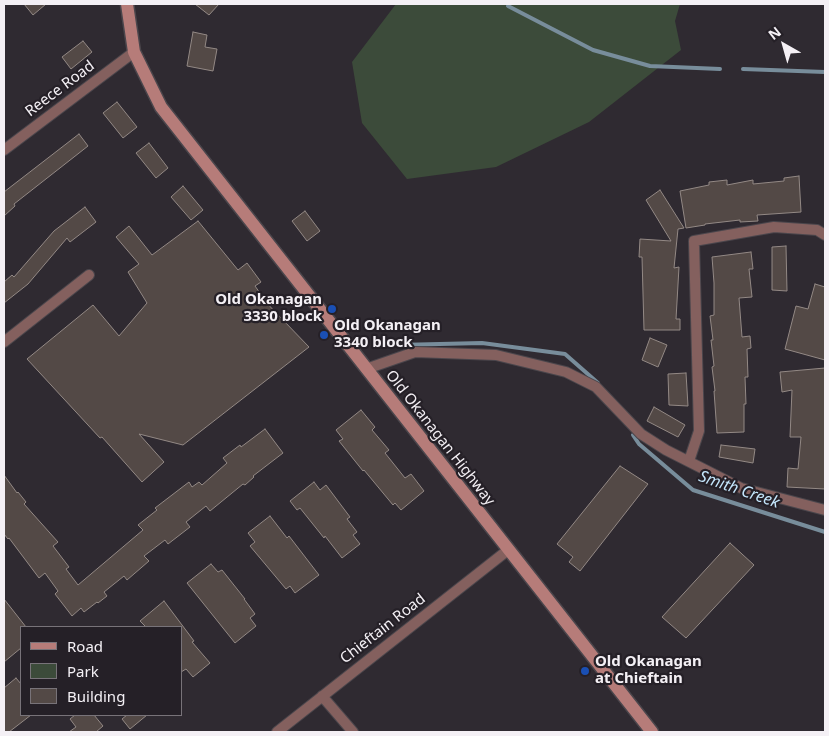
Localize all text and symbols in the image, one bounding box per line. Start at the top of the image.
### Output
north arrow [759,20,809,70]
text: N [764,22,785,44]
street label: Reece Road [22,57,98,121]
place label: Old Okanagan 3330 block [215,291,322,326]
marker: Old Okanagan 3330 block [326,303,338,315]
place label: Old Okanagan 3340 block [334,317,441,352]
marker: Old Okanagan 3340 block [318,329,330,341]
street label: Old Okanagan Highway [382,367,498,509]
water label: Smith Creek [696,467,782,513]
street label: Chieftain Road [337,590,429,668]
legend [20,626,182,716]
text: Road [67,636,103,656]
place label: Old Okanagan at Chieftain [595,653,702,688]
text: Park [67,661,99,681]
marker: Old Okanagan at Chieftain [579,665,591,677]
text: Building [67,686,125,706]

